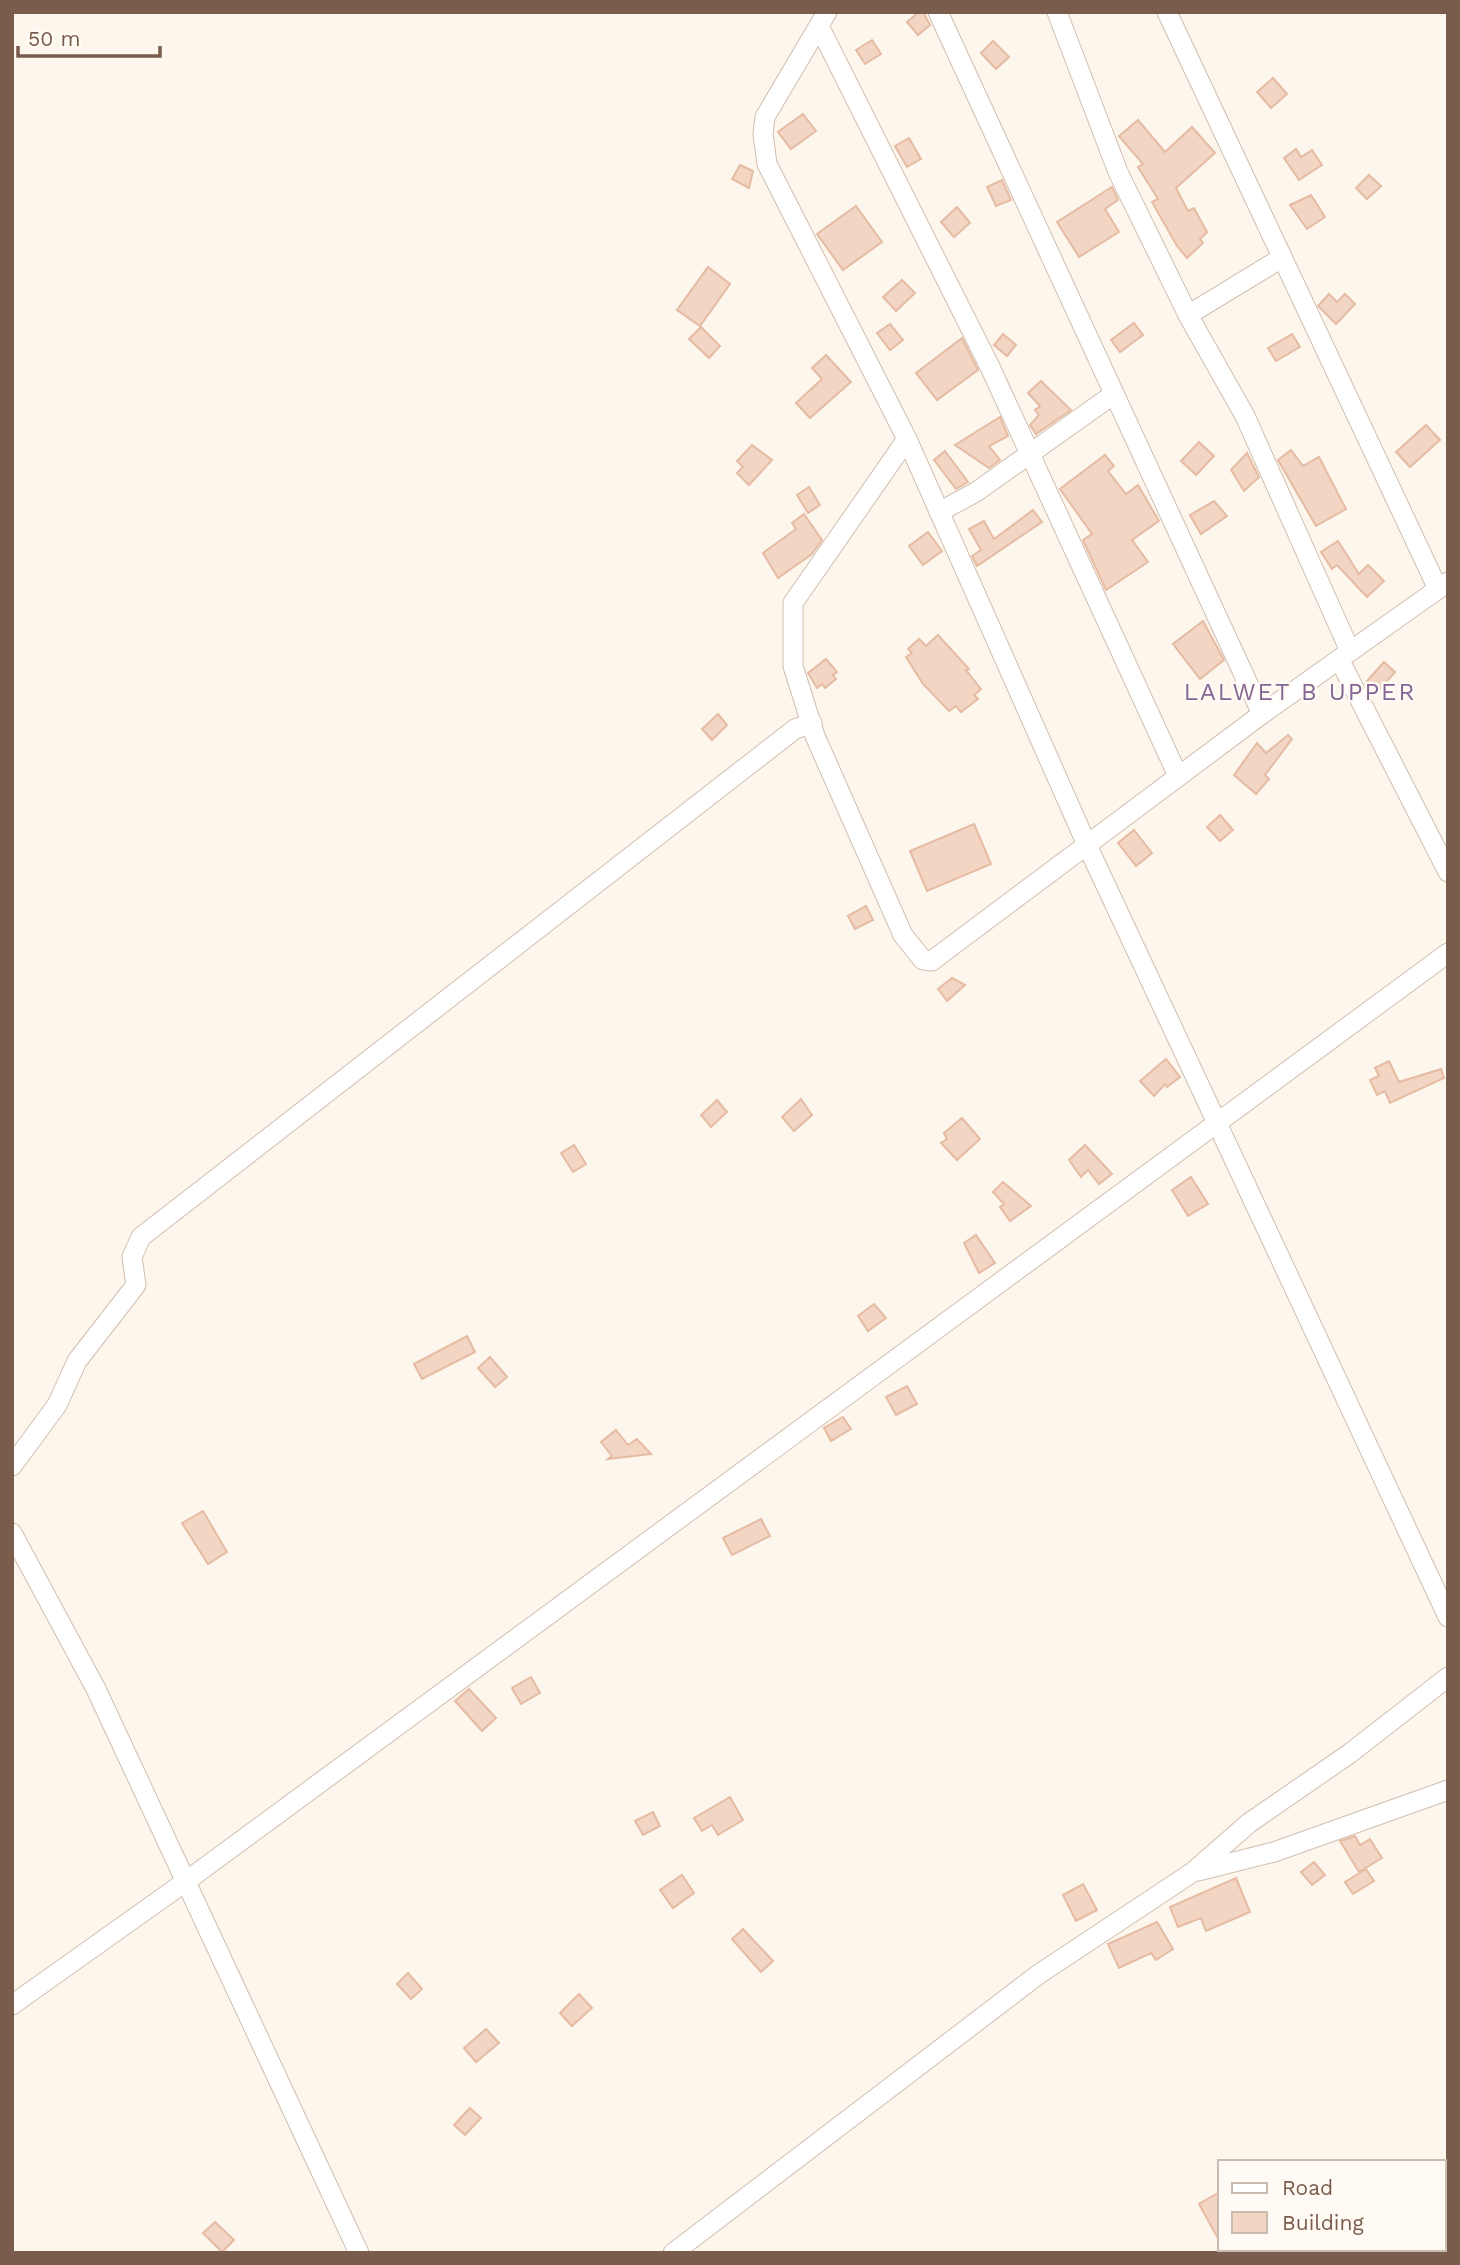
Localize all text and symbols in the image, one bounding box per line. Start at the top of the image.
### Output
scale bar [18,14,159,58]
text: 50 m [28,26,80,51]
district label: LALWET B UPPER [1184,678,1416,706]
legend [1218,2160,1446,2251]
text: Road [1282,2175,1333,2200]
text: Building [1282,2210,1364,2235]

